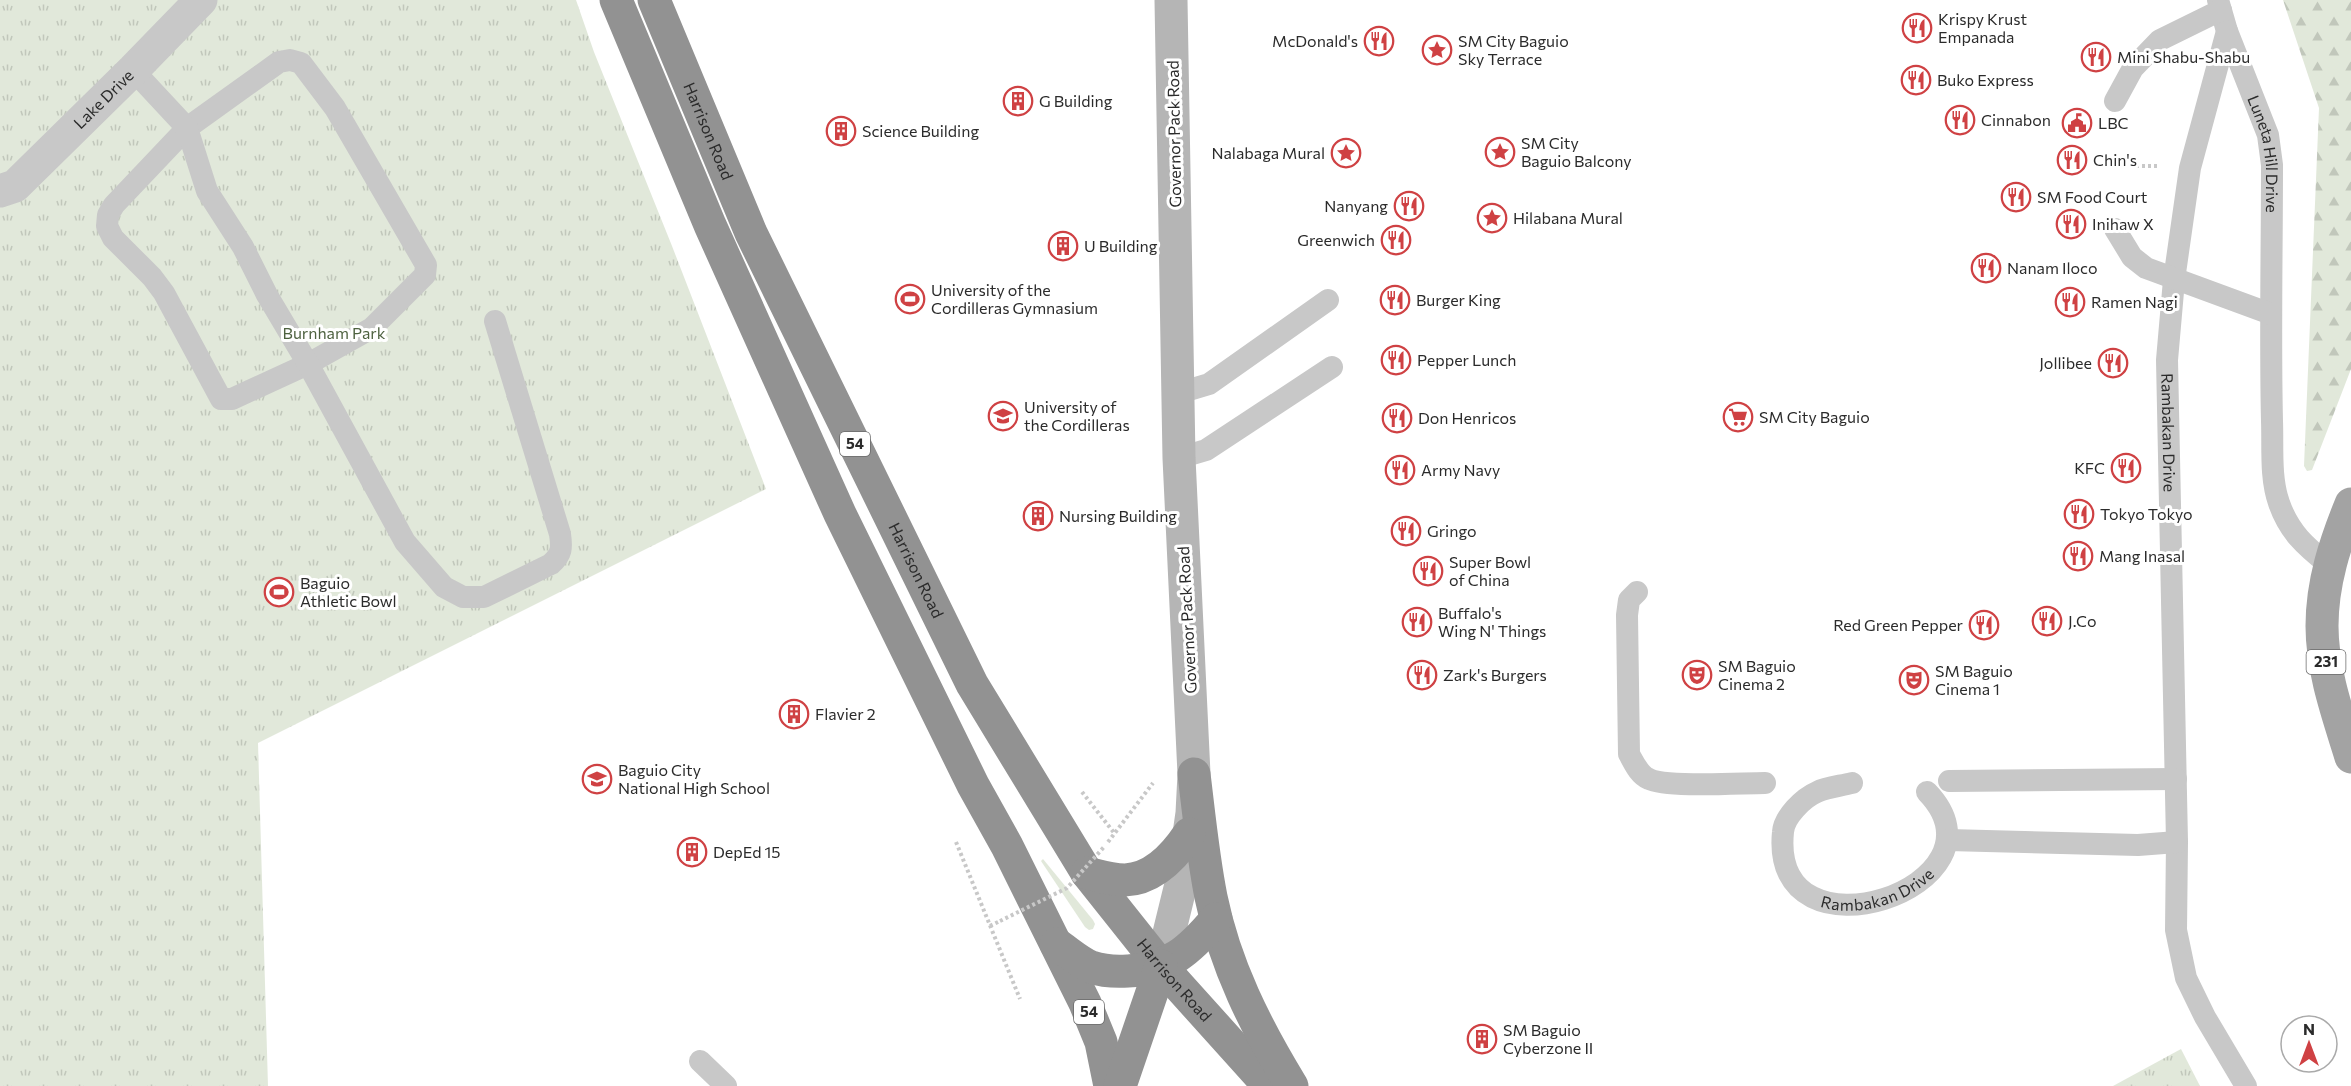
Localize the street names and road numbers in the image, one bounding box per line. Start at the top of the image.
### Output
street label: Governor Pack Road [1163,60,1184,208]
street label: Lake Drive [69,65,137,132]
street label: Harrison Road [680,79,738,182]
street label: Luneta Hill Drive [2244,92,2282,213]
street label: Rambakan Drive [2158,373,2180,492]
road number: 54 [840,432,870,456]
street label: Harrison Road [885,519,948,621]
street label: Governor Pack Road [1173,546,1200,694]
road number: 231 [2306,650,2346,674]
street label: Rambakan Drive [1819,864,1937,914]
street label: Harrison Road [1134,934,1216,1025]
road number: 54 [1074,1000,1104,1024]

